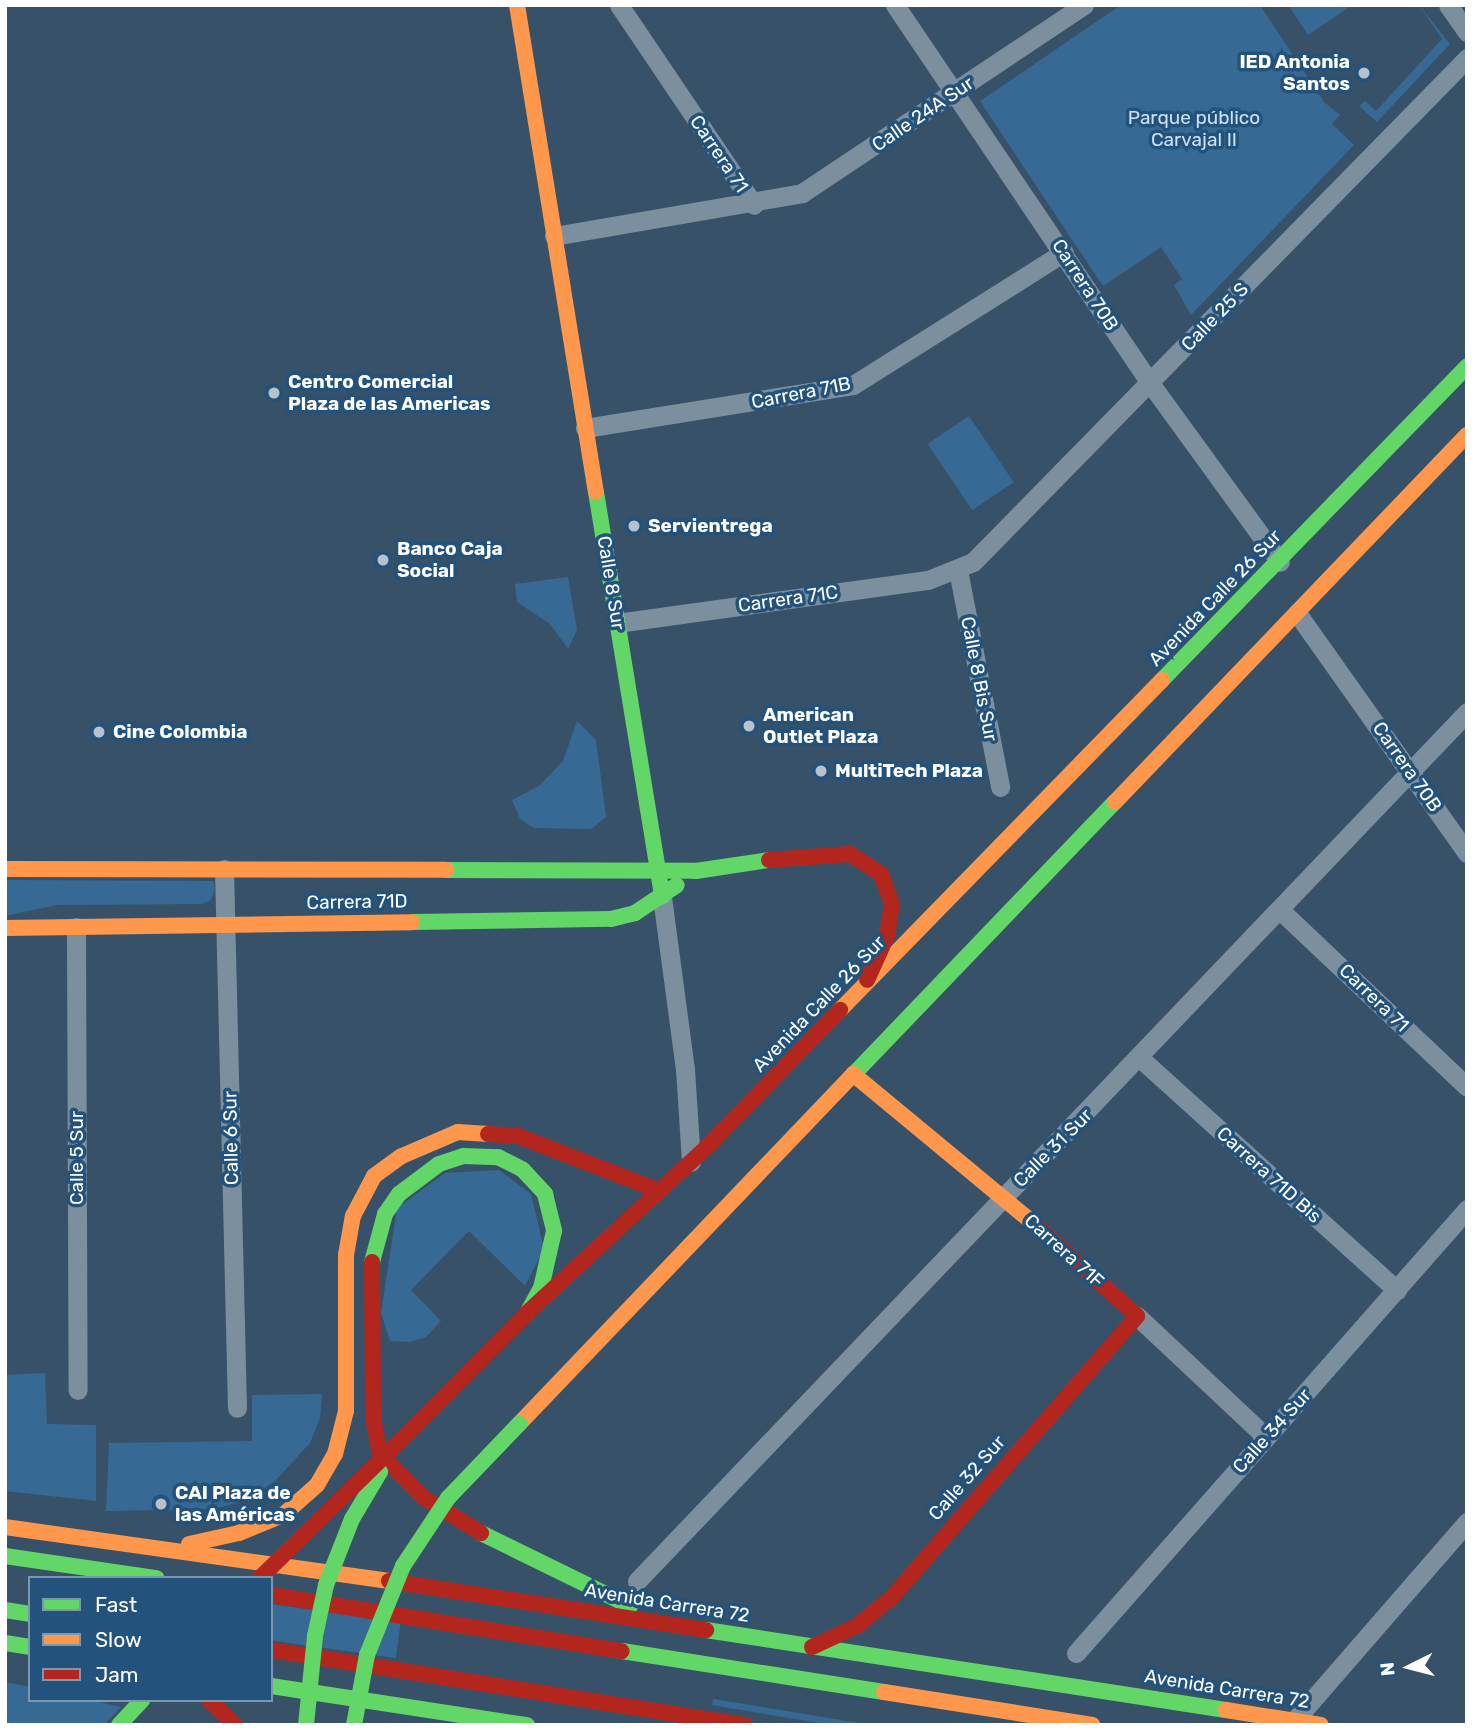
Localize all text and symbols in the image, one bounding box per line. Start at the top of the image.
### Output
place label: IED Antonia Santos [1239,51,1350,95]
marker: IED Antonia Santos [1356,65,1372,81]
street label: Calle 24A Sur [868,71,978,157]
park label: Parque público Carvajal II [1128,107,1260,151]
street label: Carrera 71 [685,111,753,197]
street label: Carrera 70B [1047,235,1123,335]
street label: Calle 25 S [1177,278,1253,356]
place label: Centro Comercial Plaza de las Americas [288,371,491,415]
street label: Carrera 71B [749,372,853,414]
marker: Centro Comercial Plaza de las Americas [266,385,282,401]
place label: Servientrega [648,515,773,537]
marker: Servientrega [626,518,642,534]
street label: Avenida Calle 26 Sur [1144,525,1286,671]
street label: Calle 8 Sur [592,534,630,632]
place label: Banco Caja Social [397,538,503,582]
marker: Banco Caja Social [375,552,391,568]
street label: Carrera 71C [737,581,839,617]
street label: Calle 8 Bis Sur [956,615,1002,743]
place label: American Outlet Plaza [763,704,878,748]
marker: American Outlet Plaza [741,718,757,734]
street label: Carrera 70B [1368,718,1446,816]
place label: Cine Colombia [113,721,247,743]
marker: Cine Colombia [91,724,107,740]
place label: MultiTech Plaza [835,760,983,782]
marker: MultiTech Plaza [813,763,829,779]
street label: Carrera 71D [306,890,408,914]
street label: Avenida Calle 26 Sur [748,931,890,1077]
street label: Carrera 71 [1334,959,1414,1037]
street label: Calle 6 Sur [219,1091,243,1185]
street label: Calle 31 Sur [1009,1104,1097,1192]
street label: Calle 5 Sur [66,1111,88,1205]
street label: Carrera 71D Bis [1212,1122,1326,1228]
street label: Carrera 71F [1020,1209,1108,1293]
street label: Calle 34 Sur [1228,1384,1316,1478]
street label: Calle 32 Sur [924,1431,1010,1525]
place label: CAI Plaza de las Américas [175,1482,295,1526]
marker: CAI Plaza de las Américas [153,1496,169,1512]
legend [28,1576,273,1702]
street label: Avenida Carrera 72 [583,1579,751,1627]
text: Fast [95,1592,137,1617]
text: Slow [95,1627,142,1652]
north arrow [1374,1632,1444,1702]
text: N [1375,1661,1400,1677]
text: Jam [95,1662,139,1687]
street label: Avenida Carrera 72 [1143,1665,1311,1713]

